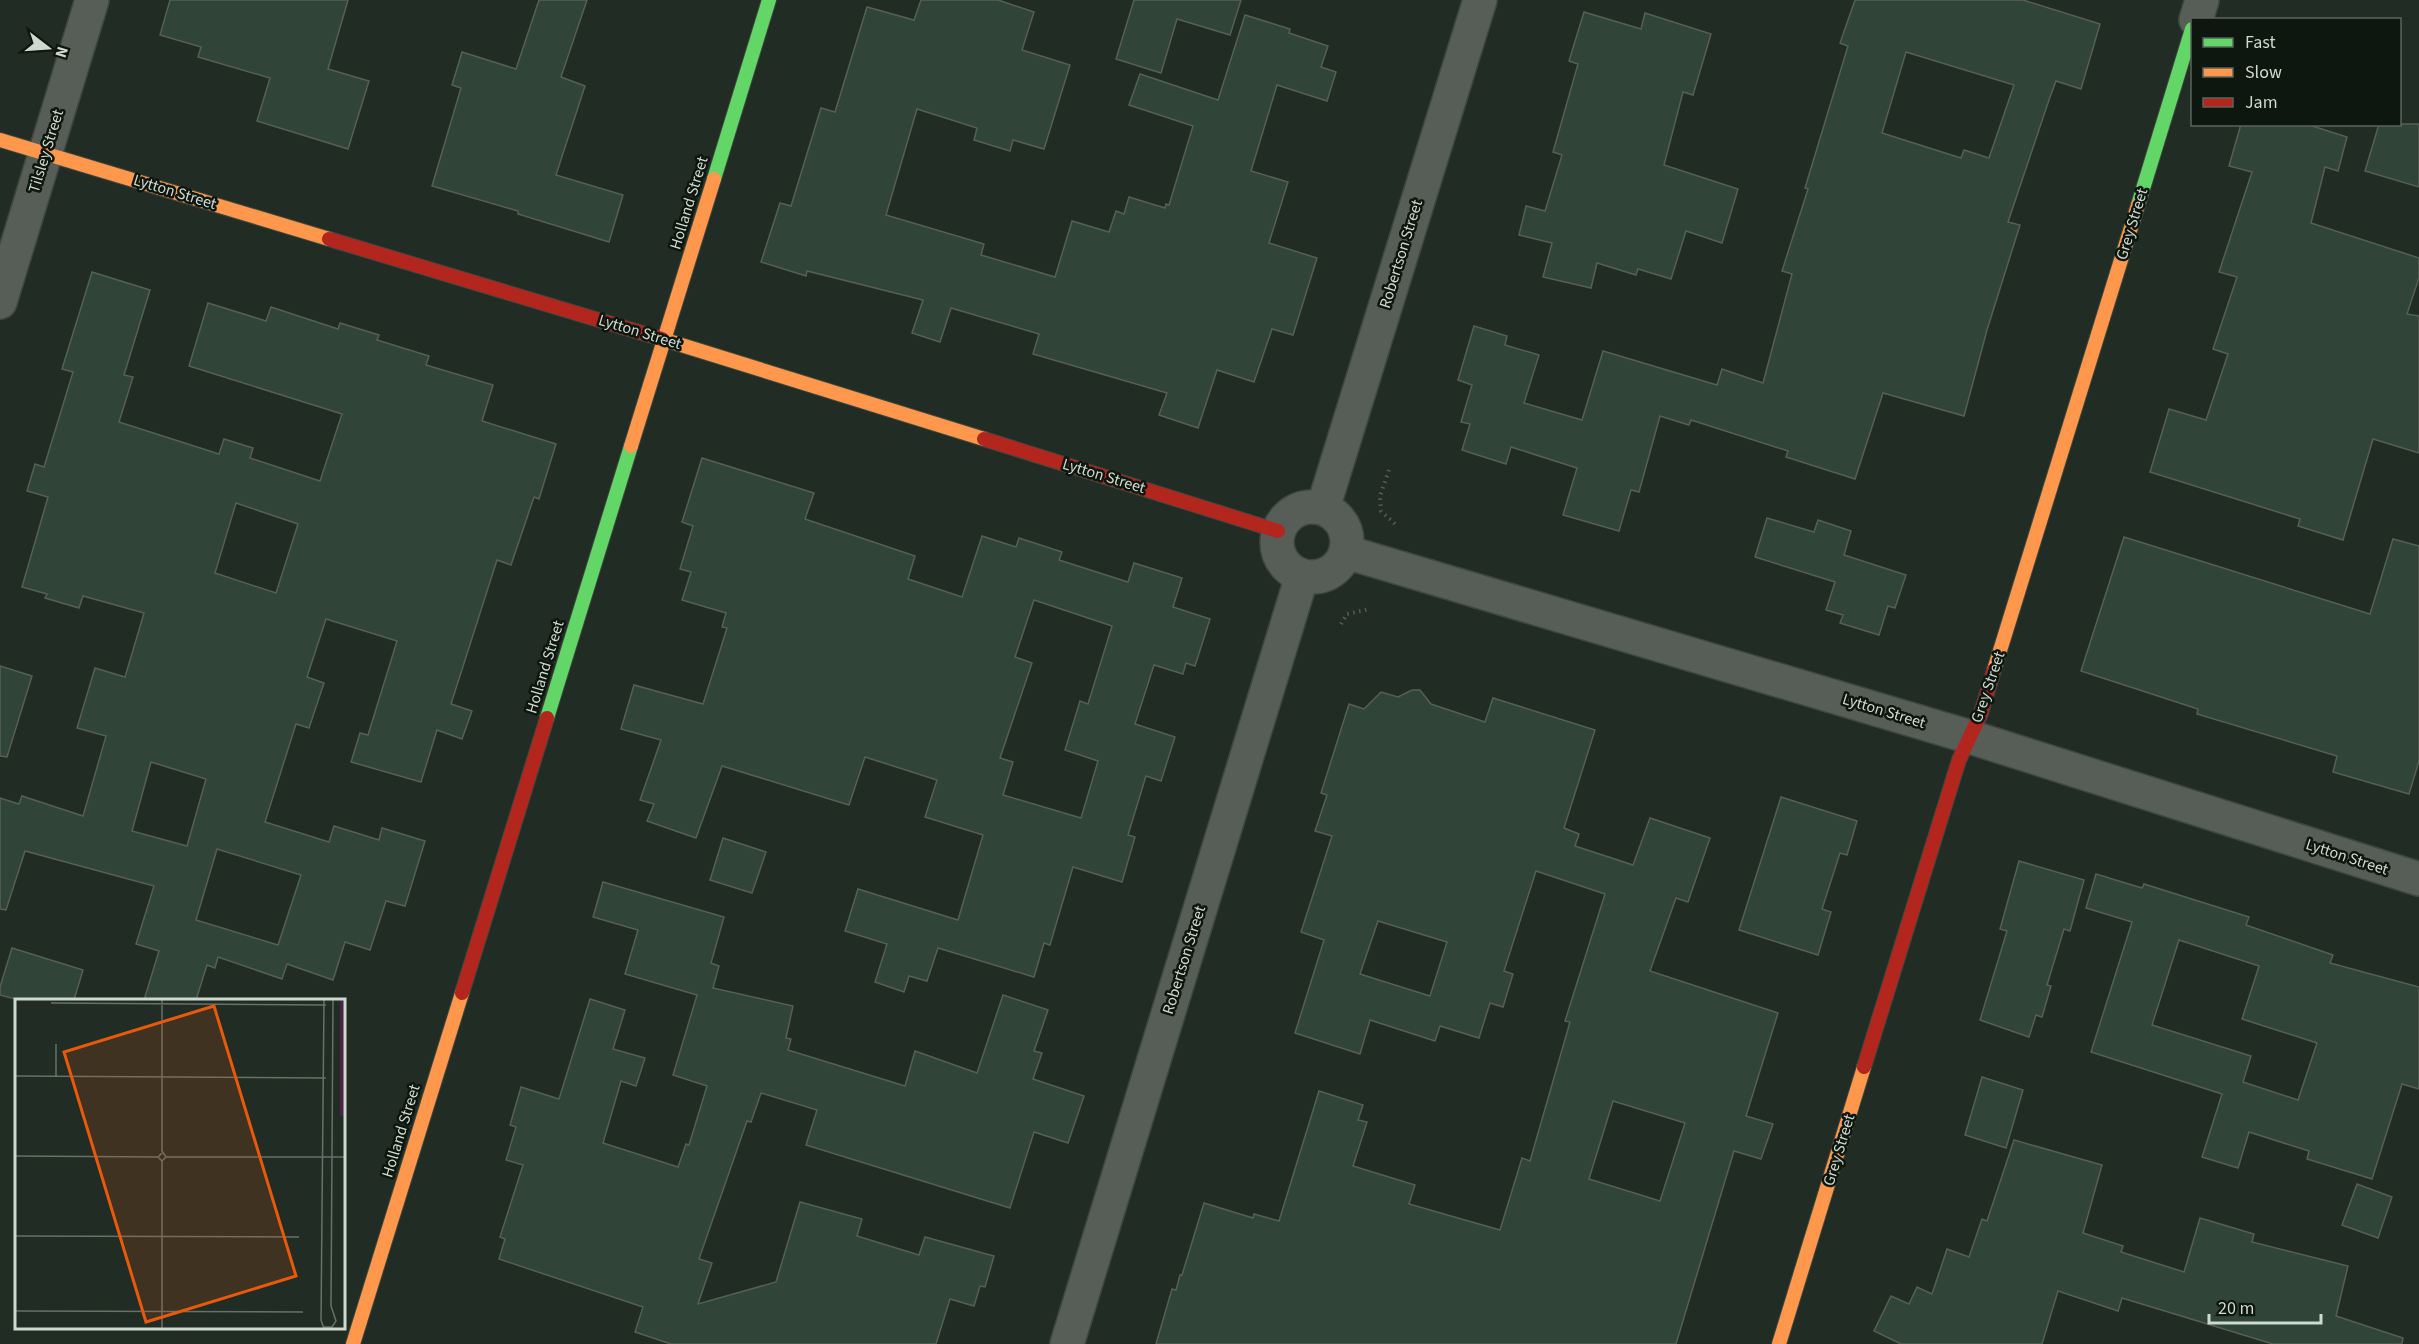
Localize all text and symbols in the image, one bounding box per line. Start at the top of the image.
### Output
north arrow [18,18,78,78]
legend [2191,18,2401,126]
text: Fast [2245,30,2276,55]
text: N [49,44,73,60]
text: Slow [2245,60,2282,85]
text: Jam [2245,90,2278,115]
street label: Tilsley Street [23,106,69,195]
street label: Holland Street [664,153,714,252]
street label: Lytton Street [131,169,220,215]
street label: Grey Street [2111,185,2154,263]
street label: Robertson Street [1374,196,1428,311]
street label: Lytton Street [596,309,685,355]
street label: Lytton Street [1060,453,1149,499]
street label: Holland Street [520,617,570,716]
street label: Grey Street [1966,648,2011,726]
street label: Lytton Street [1840,688,1929,734]
street label: Lytton Street [2303,833,2392,881]
street label: Robertson Street [1157,902,1211,1017]
inset map [15,999,345,1329]
street label: Holland Street [376,1081,426,1180]
street label: Grey Street [1818,1111,1861,1189]
scale bar [2209,1287,2322,1325]
text: 20 m [2218,1296,2254,1321]

